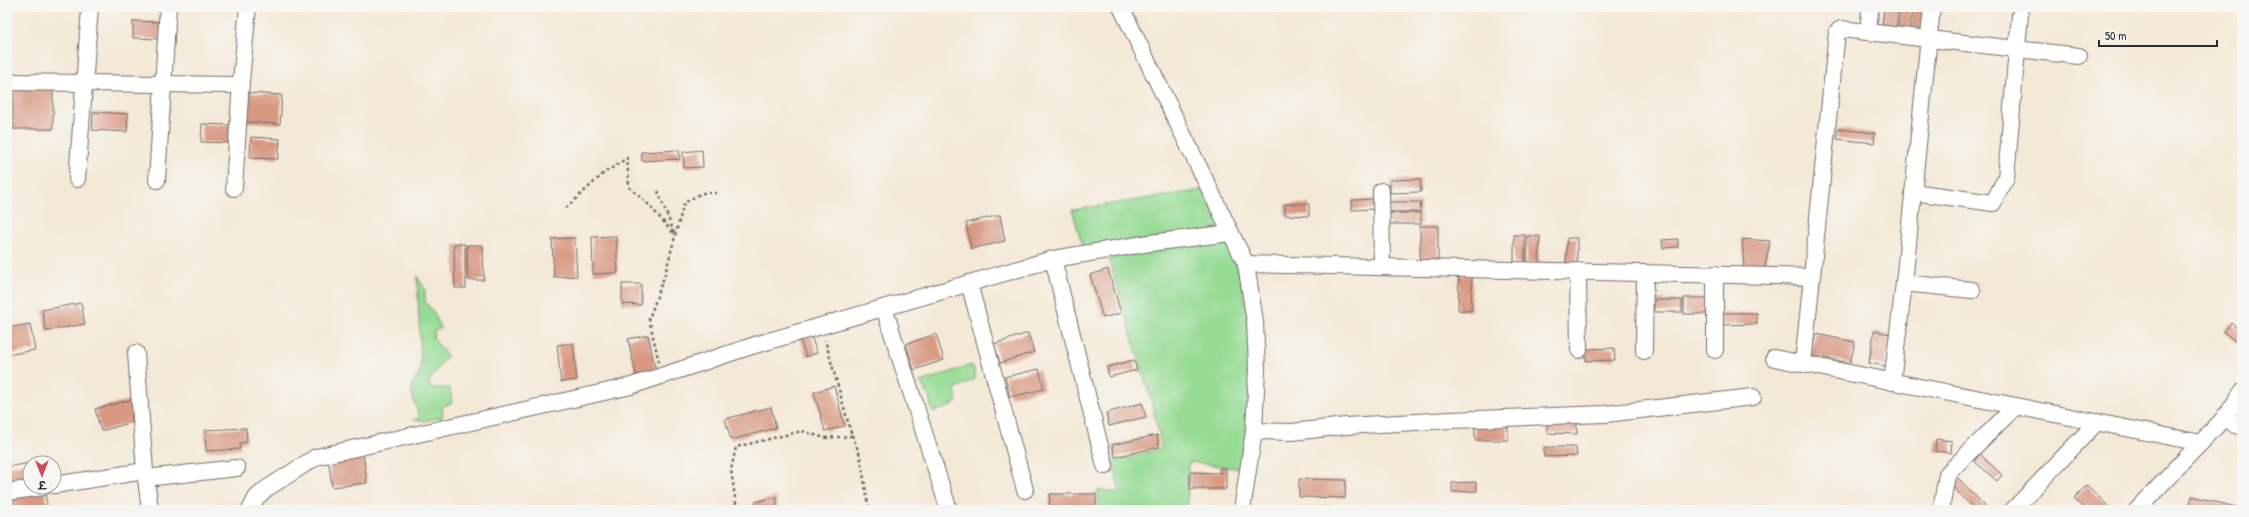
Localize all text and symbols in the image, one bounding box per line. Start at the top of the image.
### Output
scale bar [2099,22,2217,48]
text: 50 m [2105,27,2126,44]
north arrow [22,455,62,495]
text: उ [37,478,47,492]

